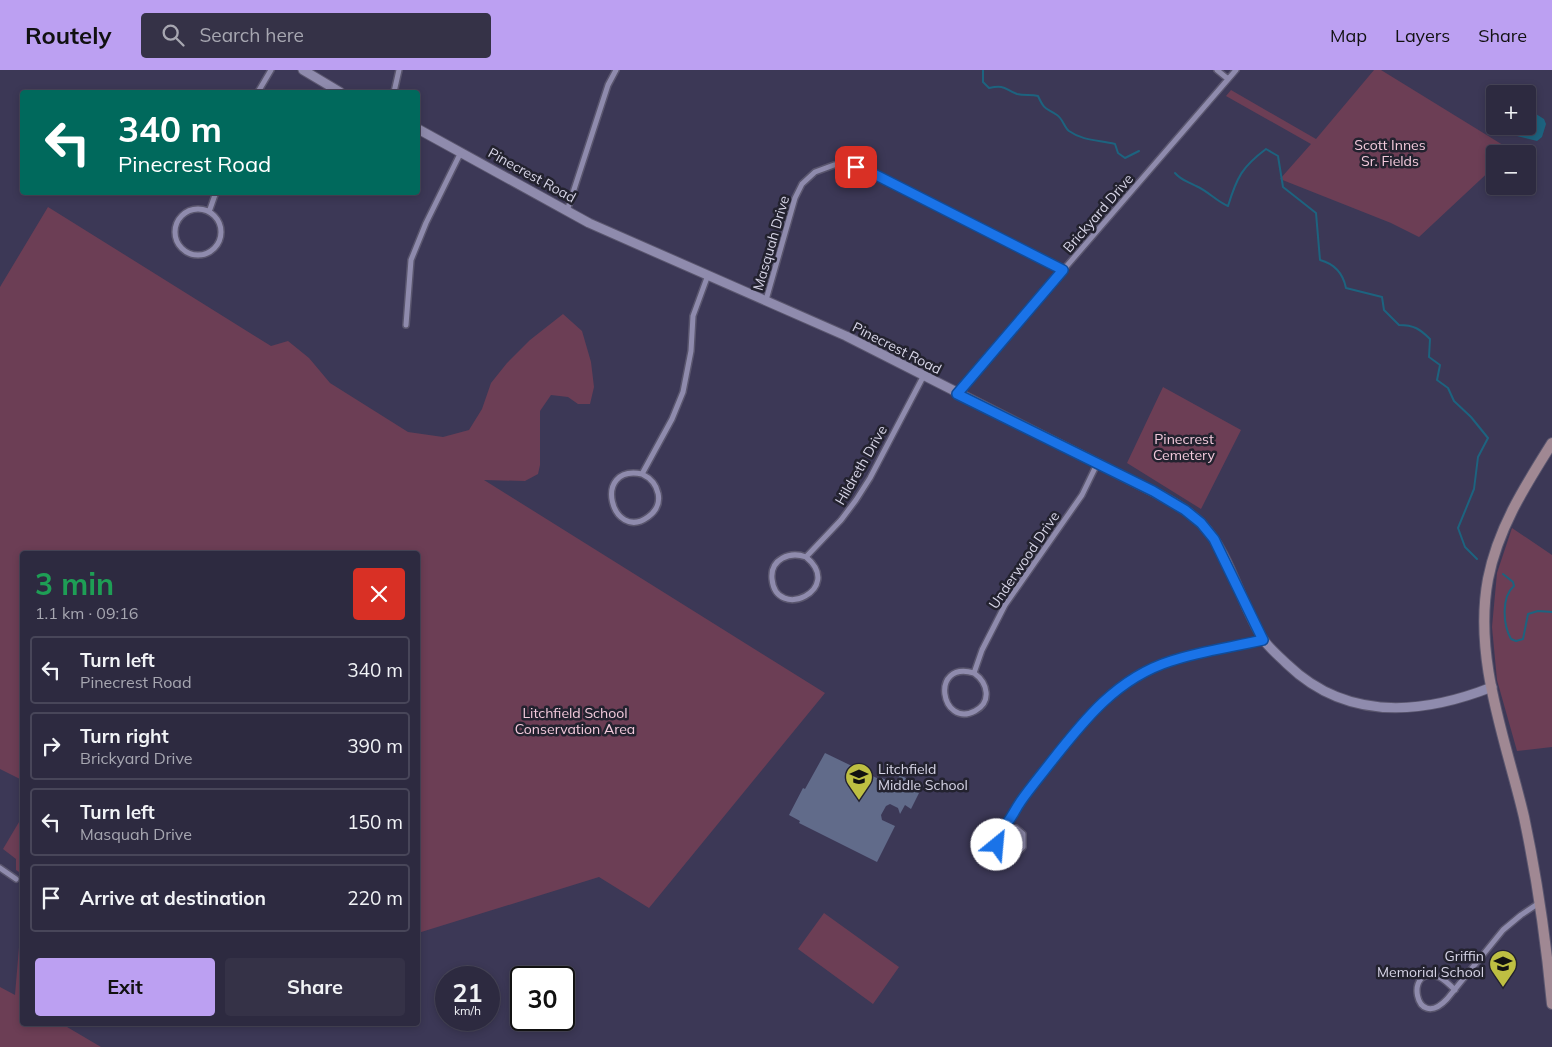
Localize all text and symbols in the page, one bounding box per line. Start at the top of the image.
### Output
search box [141,13,491,58]
text: Routely [25,20,111,50]
icon: search [159,21,187,49]
text: Search here [199,23,304,47]
text: Map [1330,24,1367,47]
text: Layers [1395,24,1450,47]
text: Share [1478,24,1527,47]
map controls [1486,85,1536,195]
button: + [1486,85,1536,135]
text: 340 m [118,107,222,151]
icon: left [35,110,100,175]
park label: Scott Innes Sr. Fields [1354,136,1426,170]
street label: Pinecrest Road [485,143,579,207]
button: − [1486,145,1536,195]
pin [835,146,877,188]
text: Pinecrest Road [118,150,271,178]
icon: arrive [842,153,870,181]
street label: Brickyard Drive [1059,170,1137,256]
street label: Masquah Drive [749,193,793,293]
street label: Pinecrest Road [849,318,945,378]
street label: Hildreth Drive [831,422,891,508]
park label: Pinecrest Cemetery [1153,430,1216,464]
street label: Underwood Drive [985,508,1063,612]
text: 3 min [35,565,114,603]
button: close [353,568,405,620]
text: 1.1 km · 09:16 [35,603,138,623]
text: Turn left [80,648,155,672]
icon: left [37,656,65,684]
text: 340 m [347,658,403,682]
text: Pinecrest Road [80,672,192,692]
park label: Litchfield School Conservation Area [515,704,635,738]
text: Turn right [80,724,169,748]
icon: right [37,732,65,760]
text: 390 m [347,734,403,758]
text: Brickyard Drive [80,748,192,768]
place label: Litchfield Middle School [878,760,968,794]
school or university icon: Litchfield Middle School [844,762,874,801]
text: Turn left [80,800,155,824]
icon: left [37,808,65,836]
text: 150 m [347,810,403,834]
position arrow [970,818,1022,870]
text: Masquah Drive [80,824,192,844]
icon: arrive [37,884,65,912]
text: Arrive at destination [80,886,266,910]
text: 220 m [347,886,403,910]
place label: Griffin Memorial School [1377,947,1484,981]
school or university icon: Griffin Memorial School [1488,949,1518,988]
button: Exit [35,958,215,1016]
button: Share [225,958,405,1016]
speed limit sign: 30 [510,966,575,1031]
text: 21 [452,977,483,1008]
text: km/h [454,1003,481,1018]

